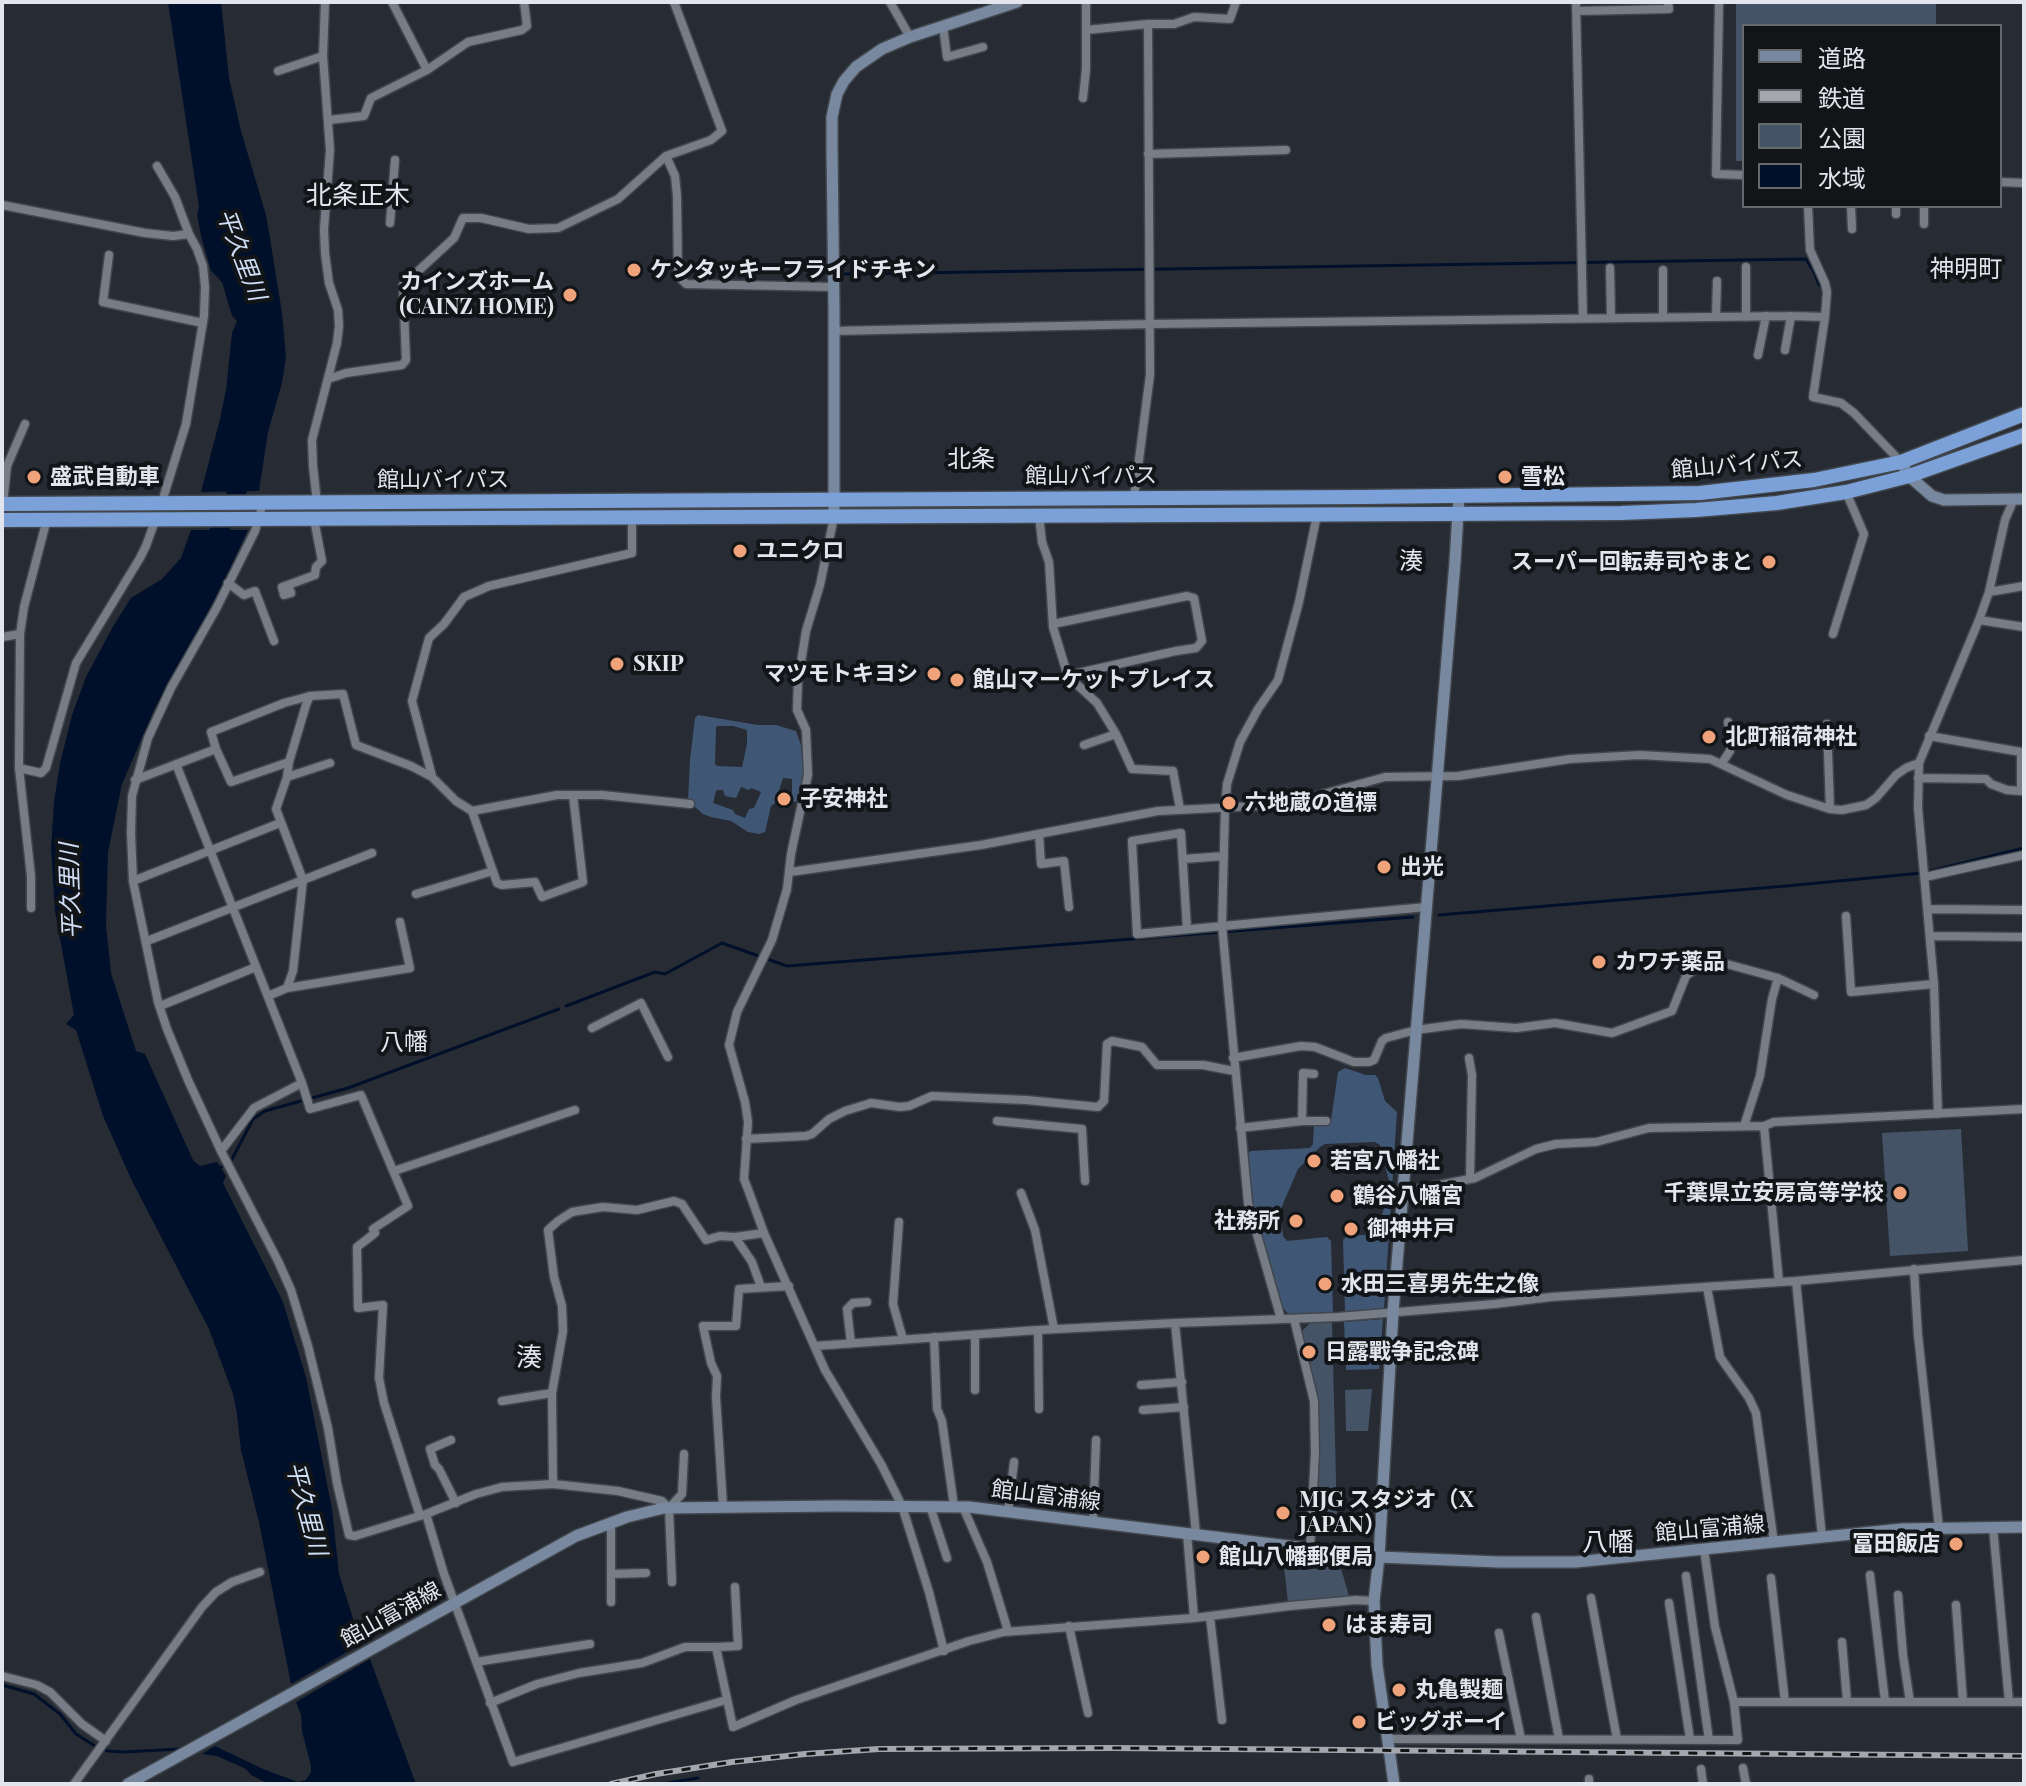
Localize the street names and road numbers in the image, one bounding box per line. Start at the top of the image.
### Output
street label: 館山バイパス [1670,446,1804,484]
street label: 館山バイパス [1025,463,1157,489]
street label: 館山バイパス [377,467,509,493]
street label: 館山富浦線 [990,1476,1102,1516]
street label: 館山富浦線 [1654,1511,1766,1547]
street label: 館山富浦線 [336,1577,446,1653]

